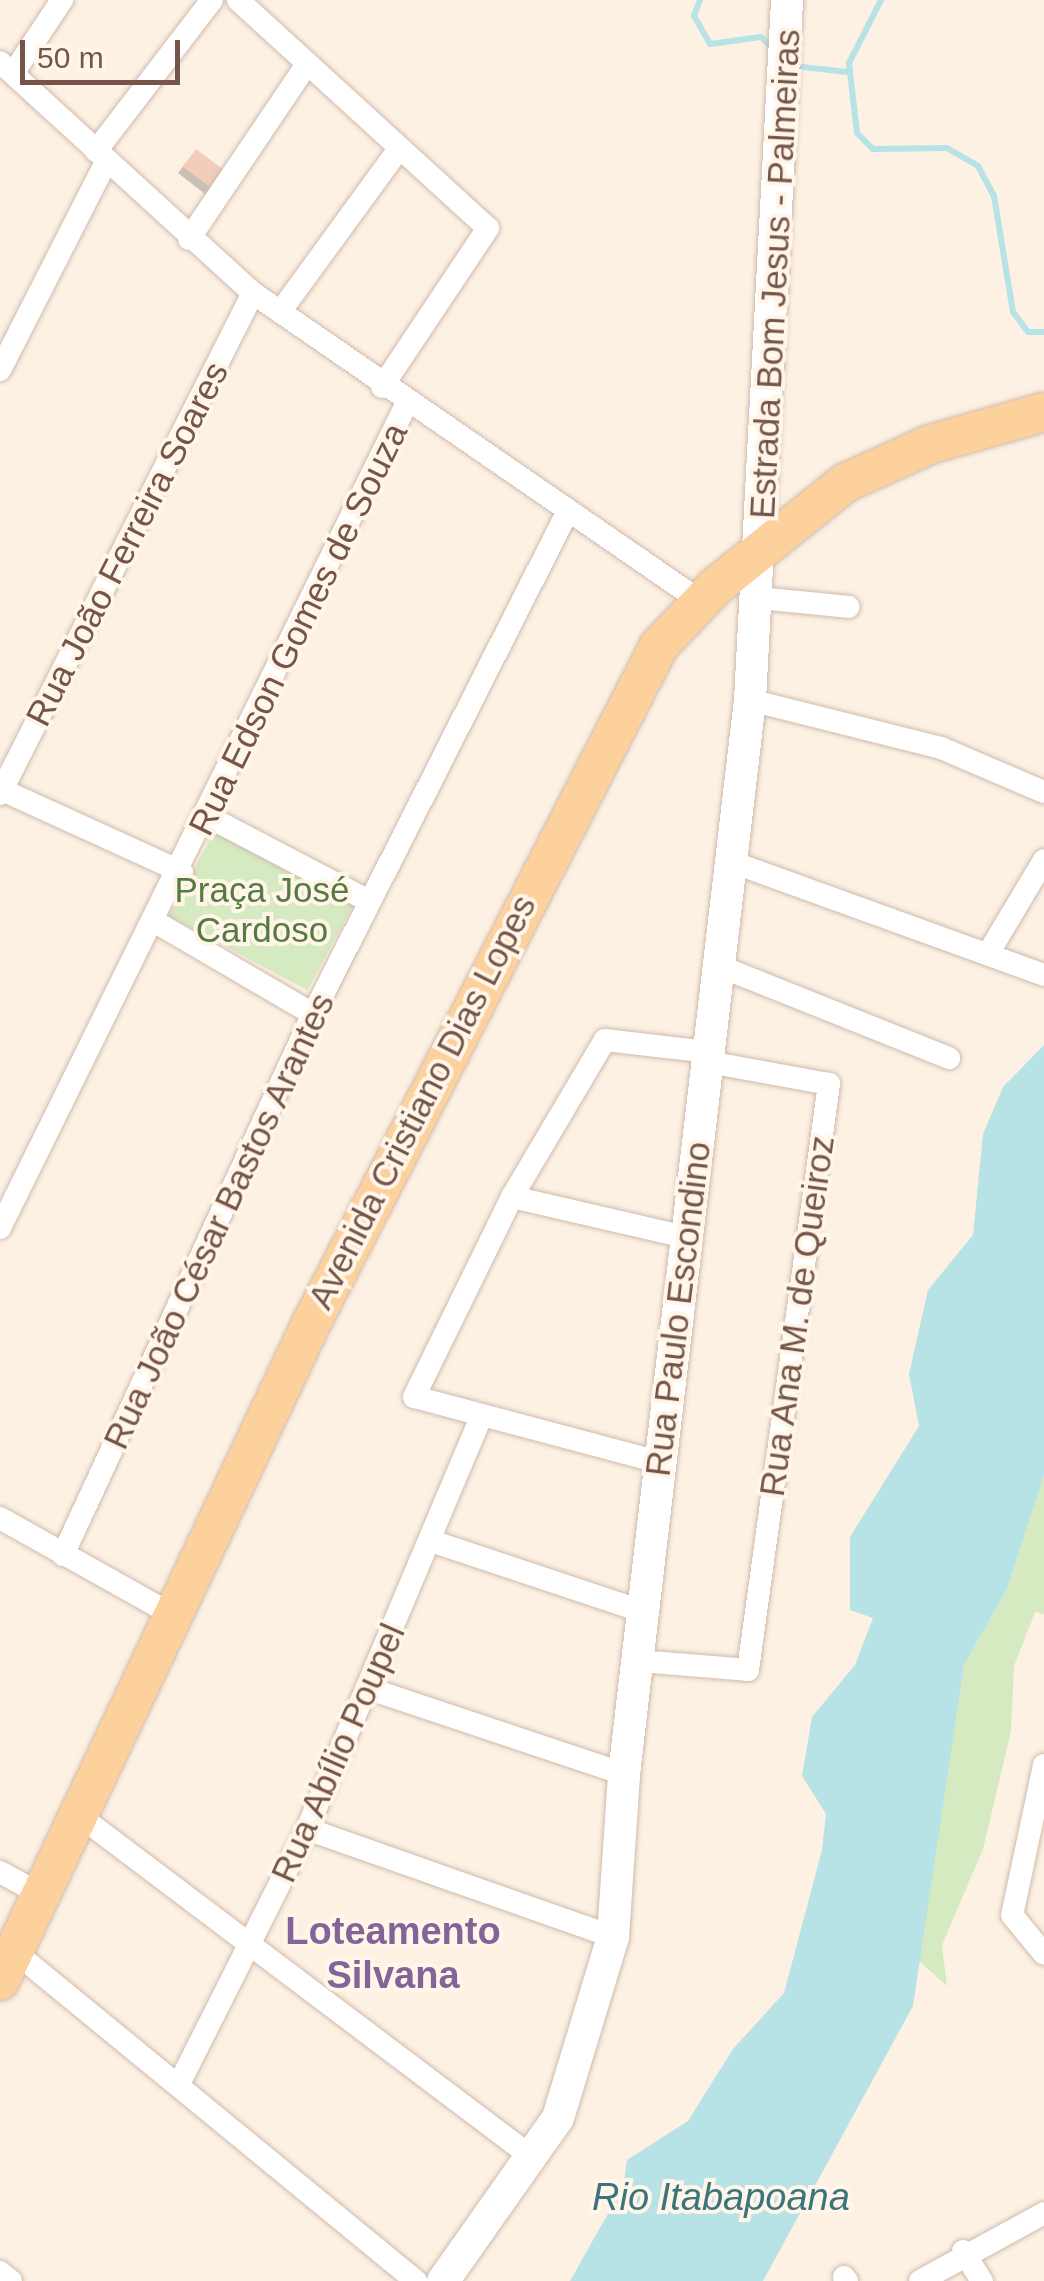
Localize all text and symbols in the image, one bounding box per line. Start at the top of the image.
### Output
scale bar [25,20,185,82]
street label: Estrada Bom Jesus - Palmeiras [741,28,809,520]
text: 50 m [37,41,104,74]
street label: Rua João Ferreira Soares [17,355,237,733]
street label: Rua Edson Gomes de Souza [180,416,416,842]
park label: Praça José Cardoso [174,869,350,951]
street label: Avenida Cristiano Dias Lopes [299,888,545,1316]
street label: Rua João César Bastos Arantes [94,986,344,1456]
street label: Rua Ana M. de Queiroz [751,1132,843,1500]
street label: Rua Paulo Escondino [637,1139,719,1479]
street label: Rua Abílio Poupel [262,1616,414,1890]
district label: Loteamento Silvana [285,1909,501,1998]
water label: Rio Itabapoana [592,2175,850,2221]

